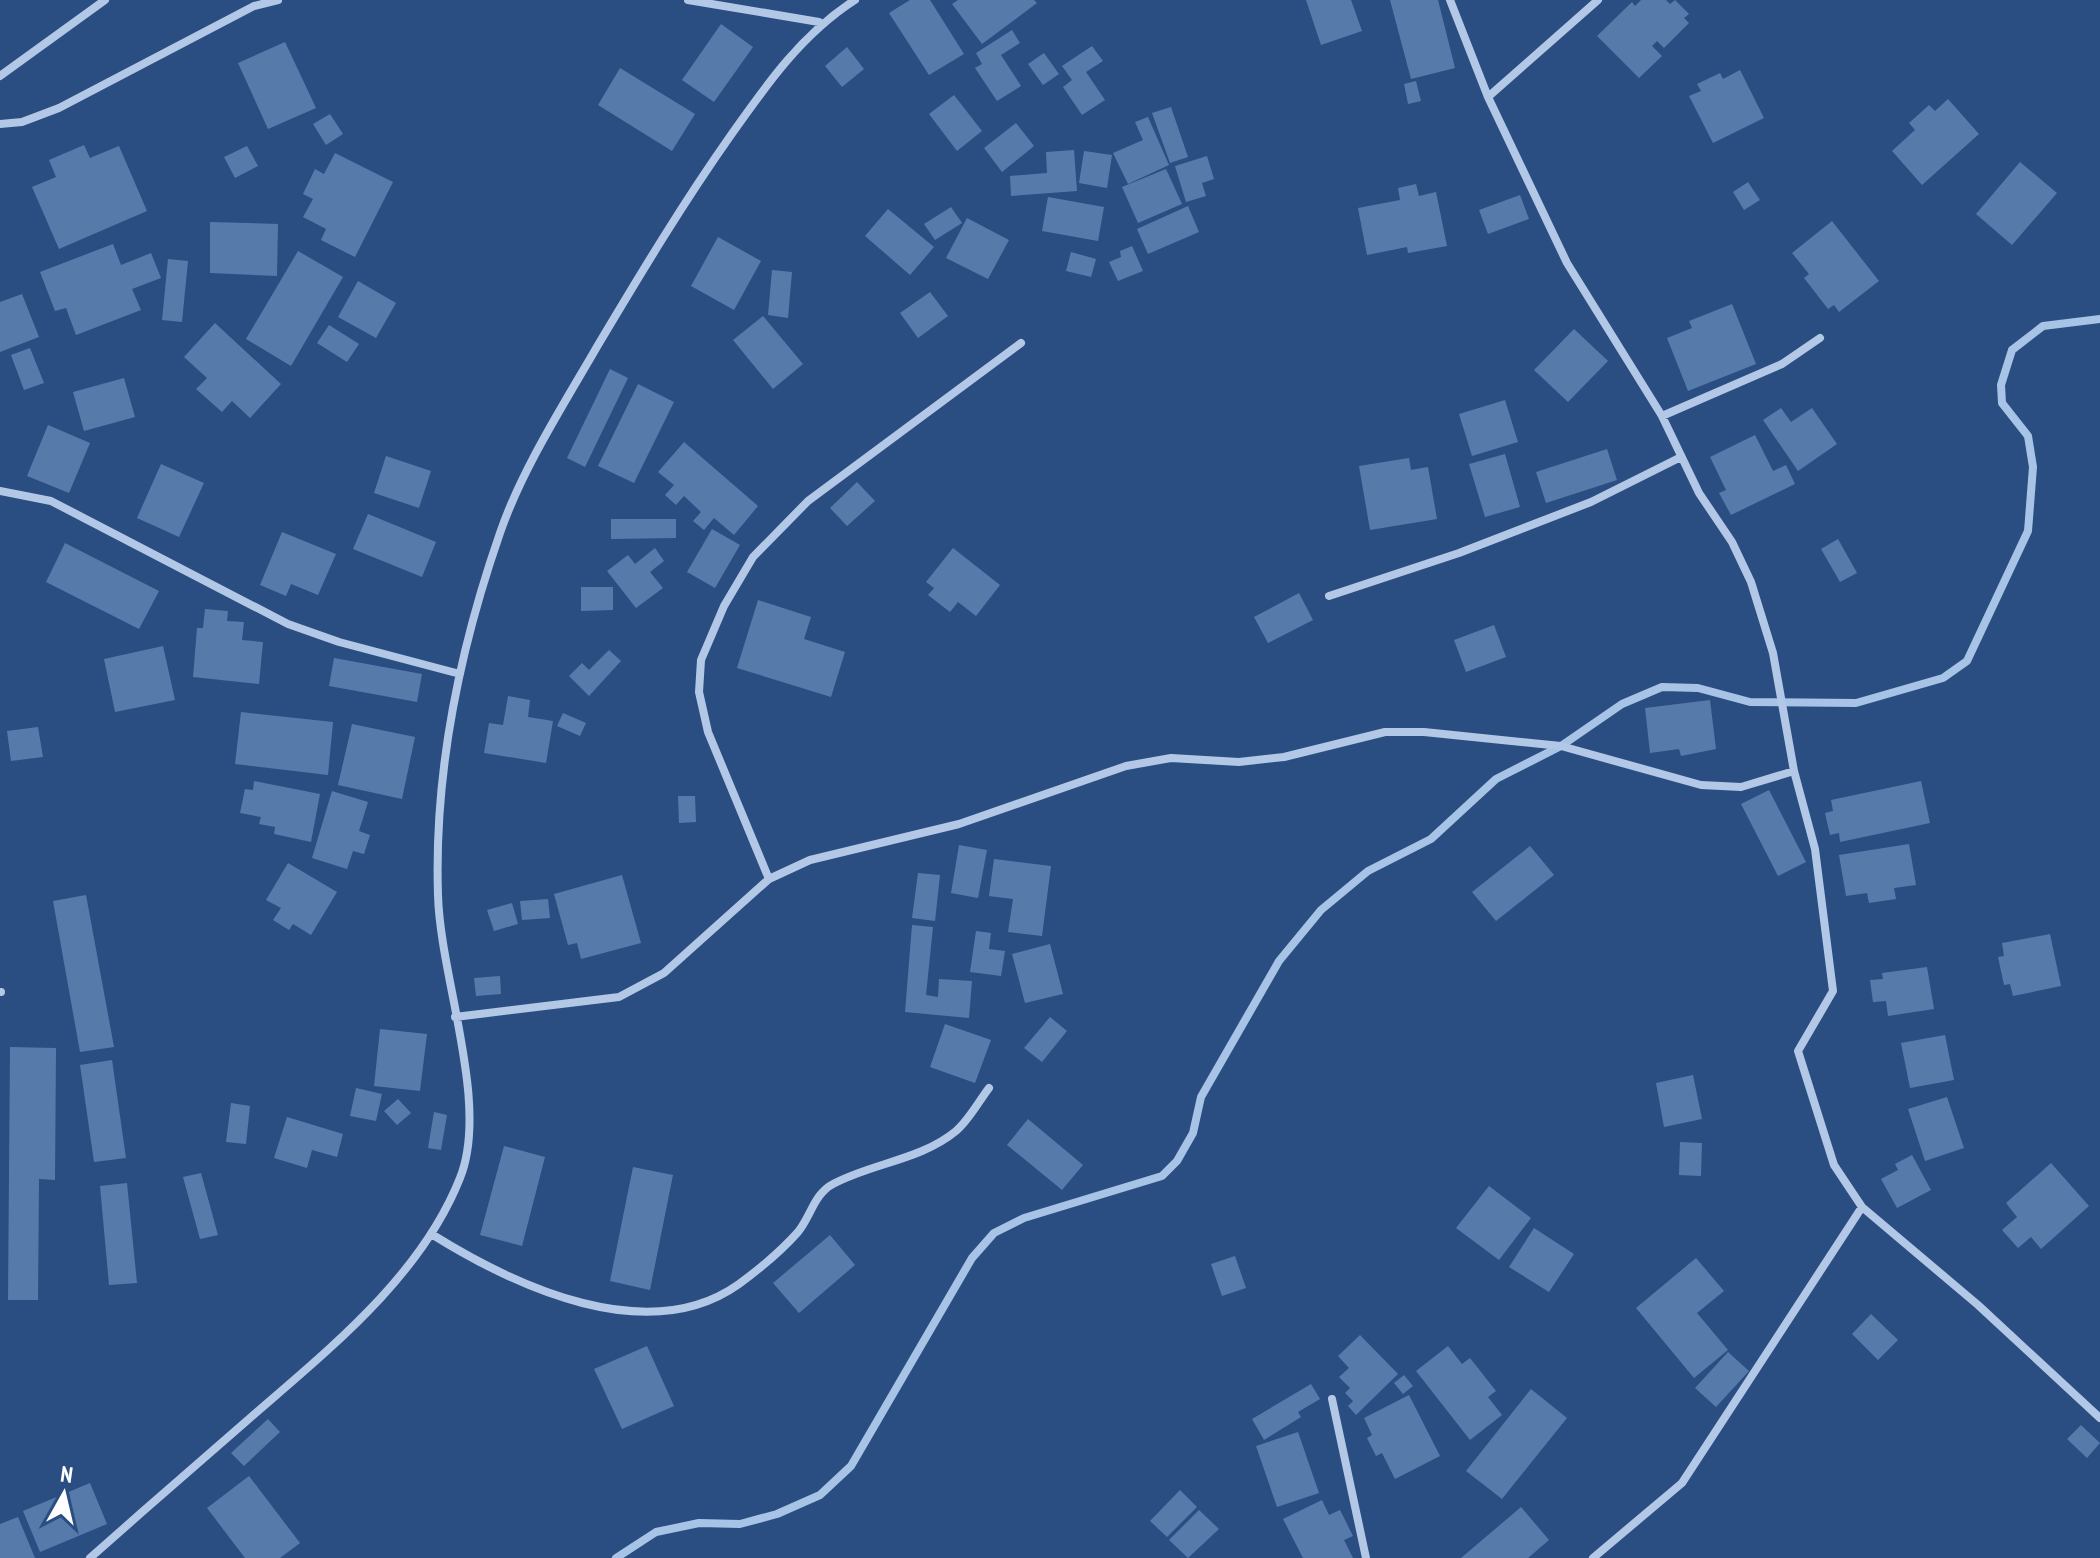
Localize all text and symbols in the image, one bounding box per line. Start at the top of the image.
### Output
north arrow [24,1454,104,1534]
text: N [59,1460,75,1489]

